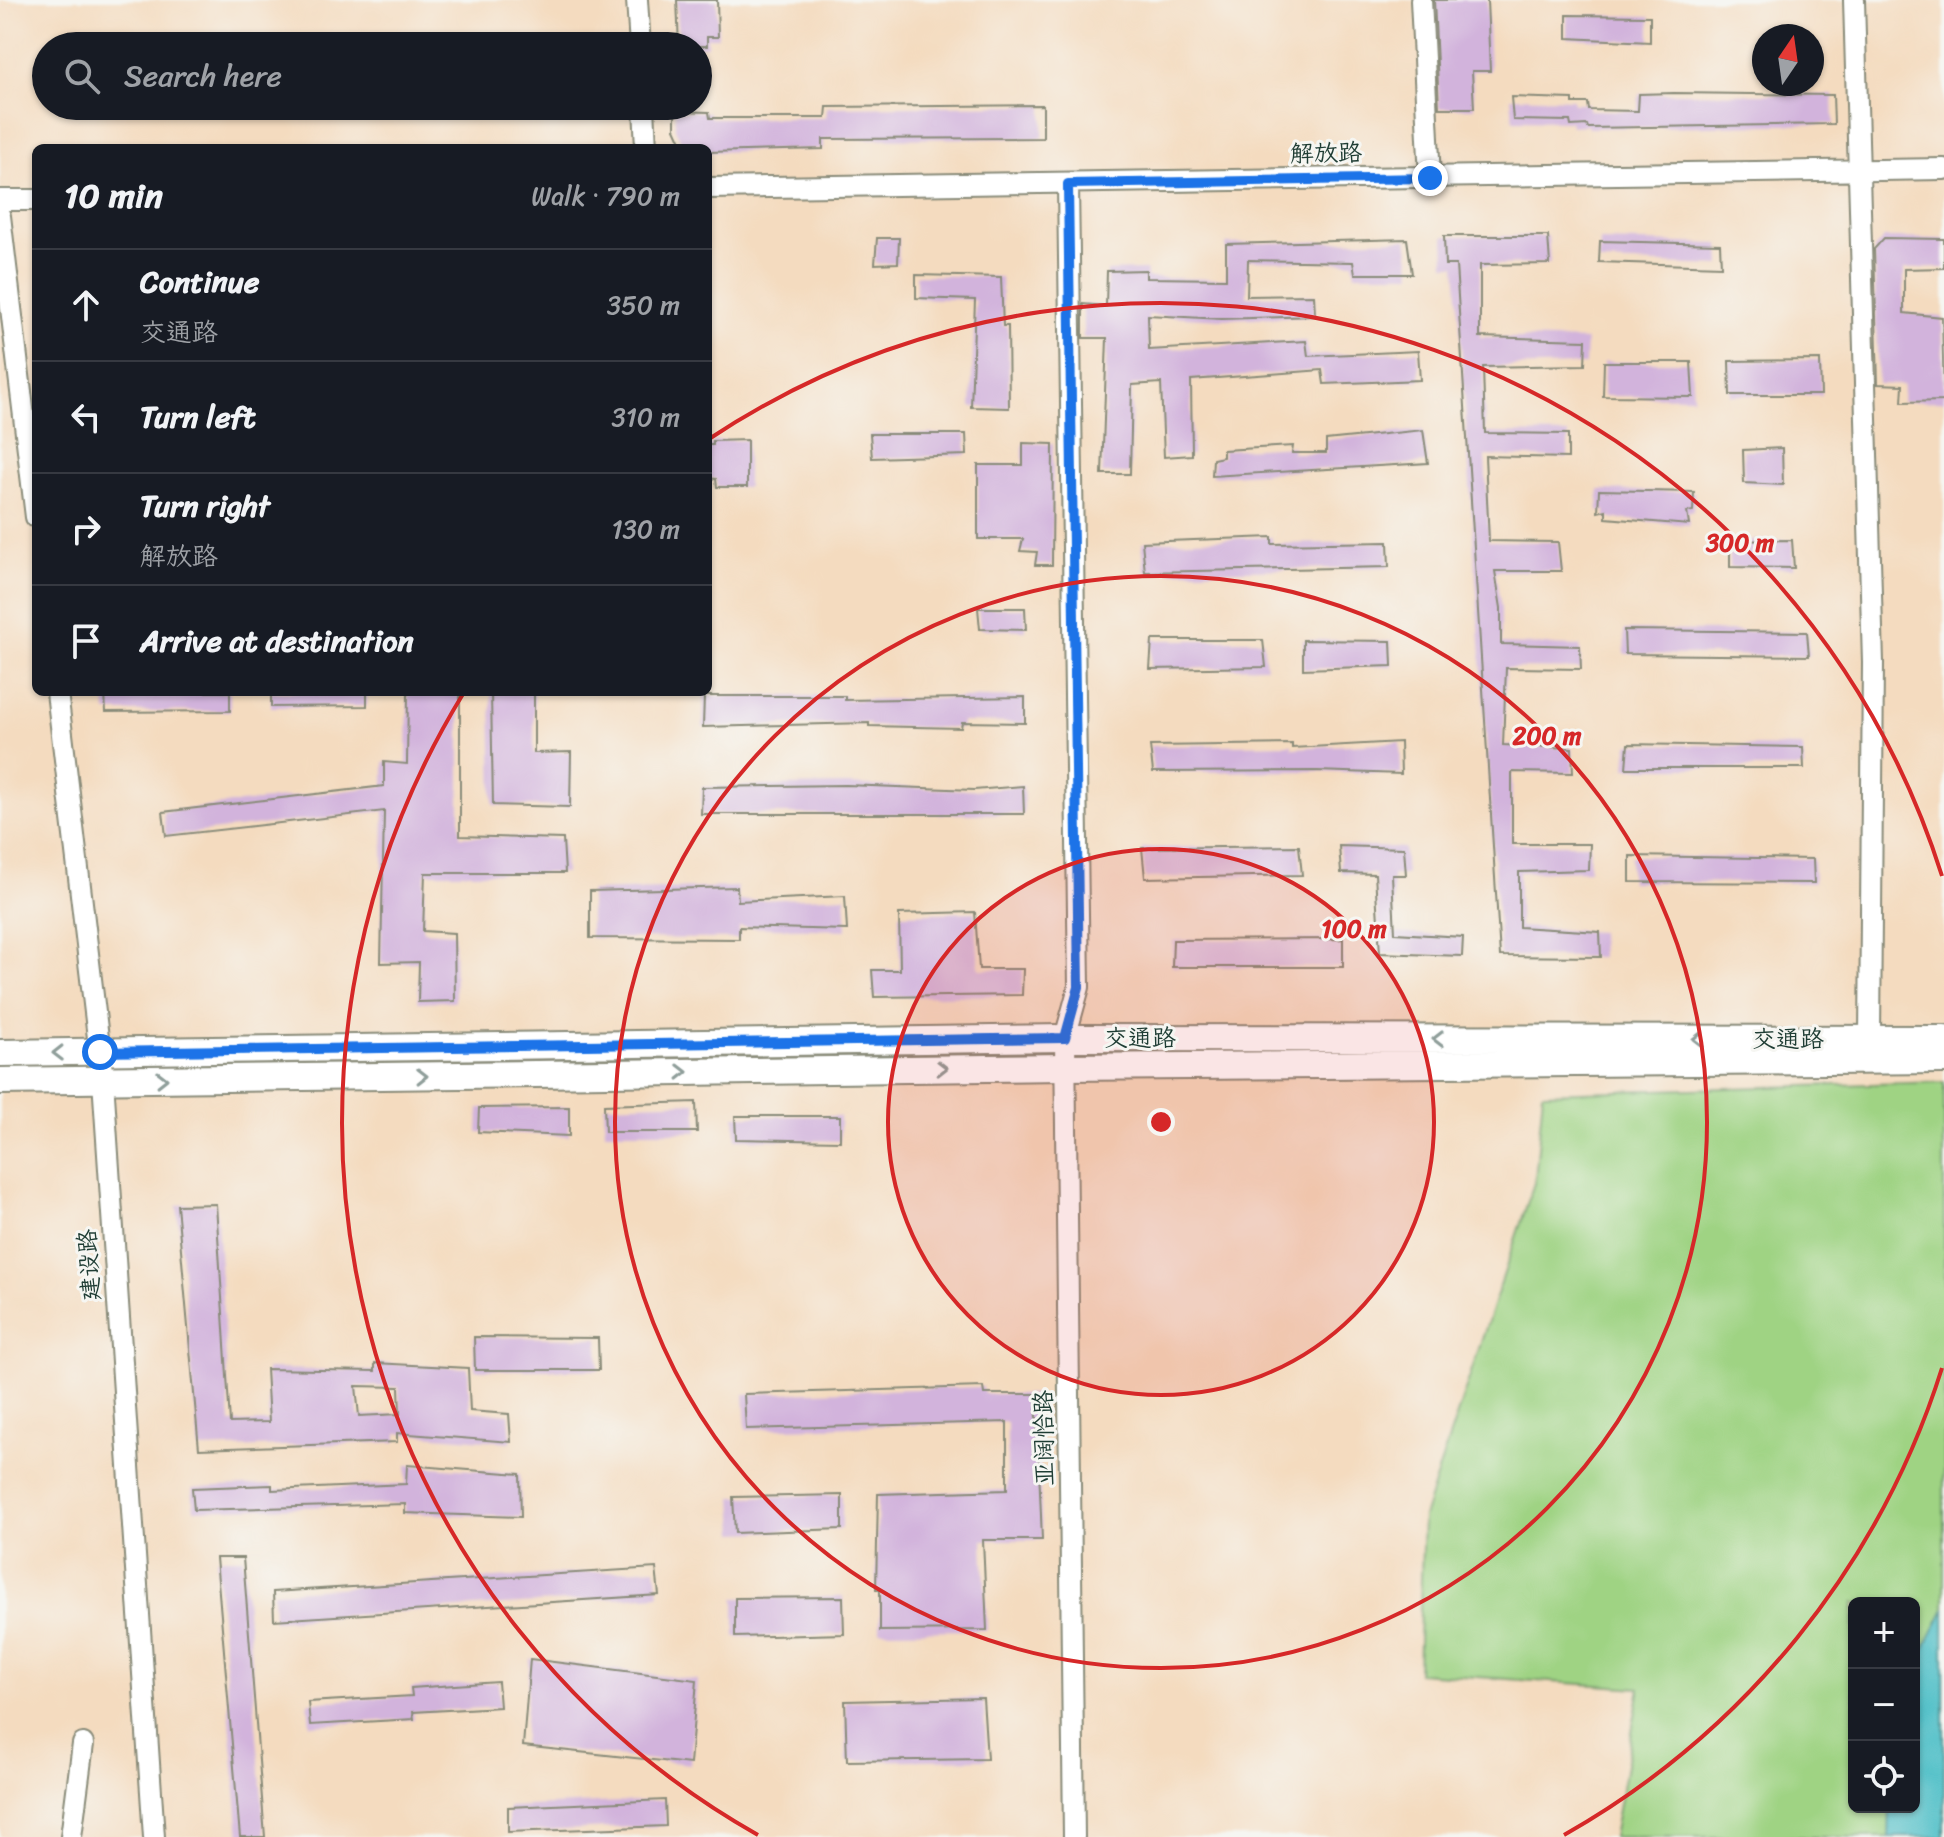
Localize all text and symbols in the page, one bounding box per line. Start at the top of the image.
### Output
north arrow [1752,24,1824,96]
search box [32,32,712,120]
text: Search here [124,49,282,103]
icon: search [60,54,104,98]
street label: 解放路 [1290,131,1362,175]
route end [1412,160,1448,196]
text: 10 min [64,166,163,226]
text: Walk · 790 m [531,173,680,219]
text: Continue [140,255,259,309]
text: 350 m [607,282,680,328]
icon: ahead [64,283,108,327]
text: 交通路 [140,309,218,355]
text: Turn left [140,390,256,444]
text: 310 m [611,394,680,440]
icon: left [64,395,108,439]
text: Turn right [140,479,270,533]
text: 130 m [611,506,680,552]
icon: right [64,507,108,551]
text: 300 m [1705,522,1775,564]
text: 解放路 [140,533,218,579]
text: Arrive at destination [140,614,414,668]
icon: arrive [64,619,108,663]
text: 200 m [1512,715,1582,757]
text: 100 m [1321,908,1387,950]
street label: 交通路 [1104,1017,1176,1059]
street label: 交通路 [1752,1018,1824,1060]
one-way arrow [1431,1030,1444,1048]
one-way arrow [1691,1030,1704,1048]
route start [82,1034,118,1070]
one-way arrow [51,1044,64,1061]
one-way arrow [936,1060,949,1077]
one-way arrow [676,1063,689,1081]
one-way arrow [416,1067,429,1085]
one-way arrow [156,1071,169,1088]
centre of rings [1147,1108,1175,1136]
street label: 建设路 [66,1228,112,1302]
street label: 亚阔恰路 [1022,1390,1066,1486]
map controls [1848,1597,1920,1813]
button: + [1848,1597,1920,1669]
button: − [1848,1669,1920,1741]
button: locate [1848,1741,1920,1813]

